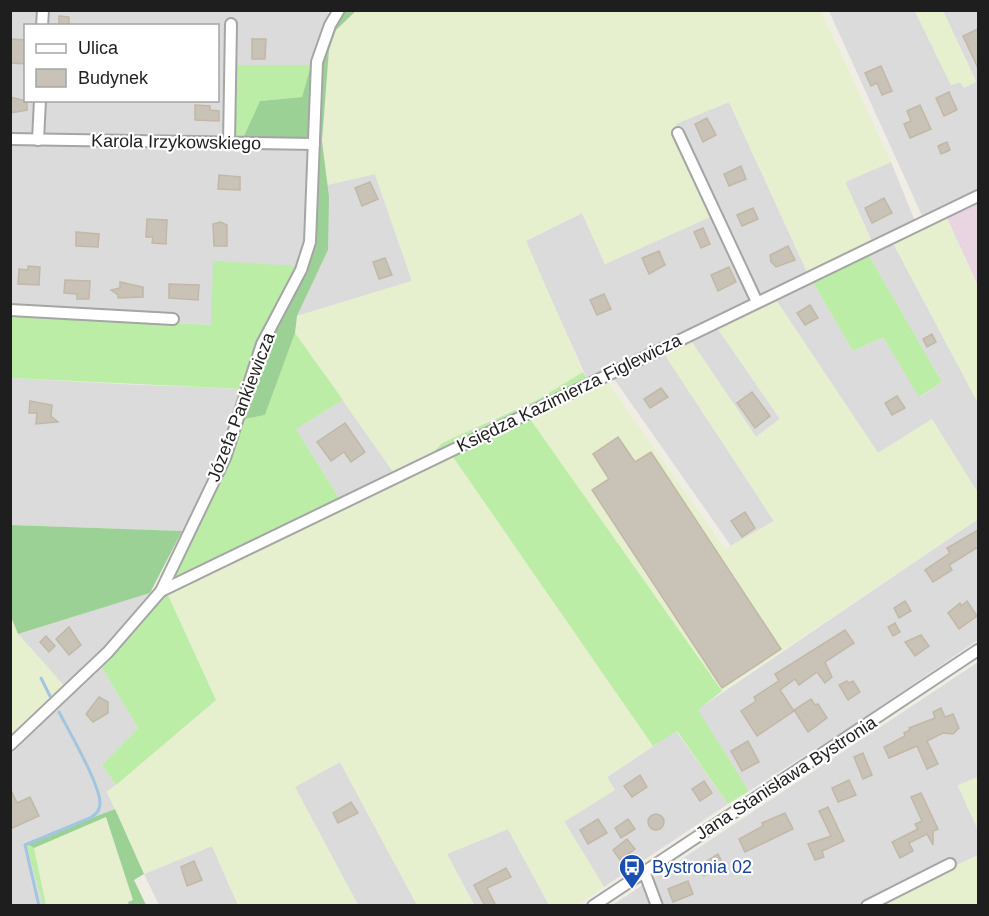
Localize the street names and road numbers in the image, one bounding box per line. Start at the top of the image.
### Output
street label: Karola Irzykowskiego [91,131,261,153]
street label: Józefa Pankiewicza [203,329,279,484]
street label: Księdza Kazimierza Figlewicza [454,329,685,456]
street label: Jana Stanisława Bystronia [692,712,881,844]

